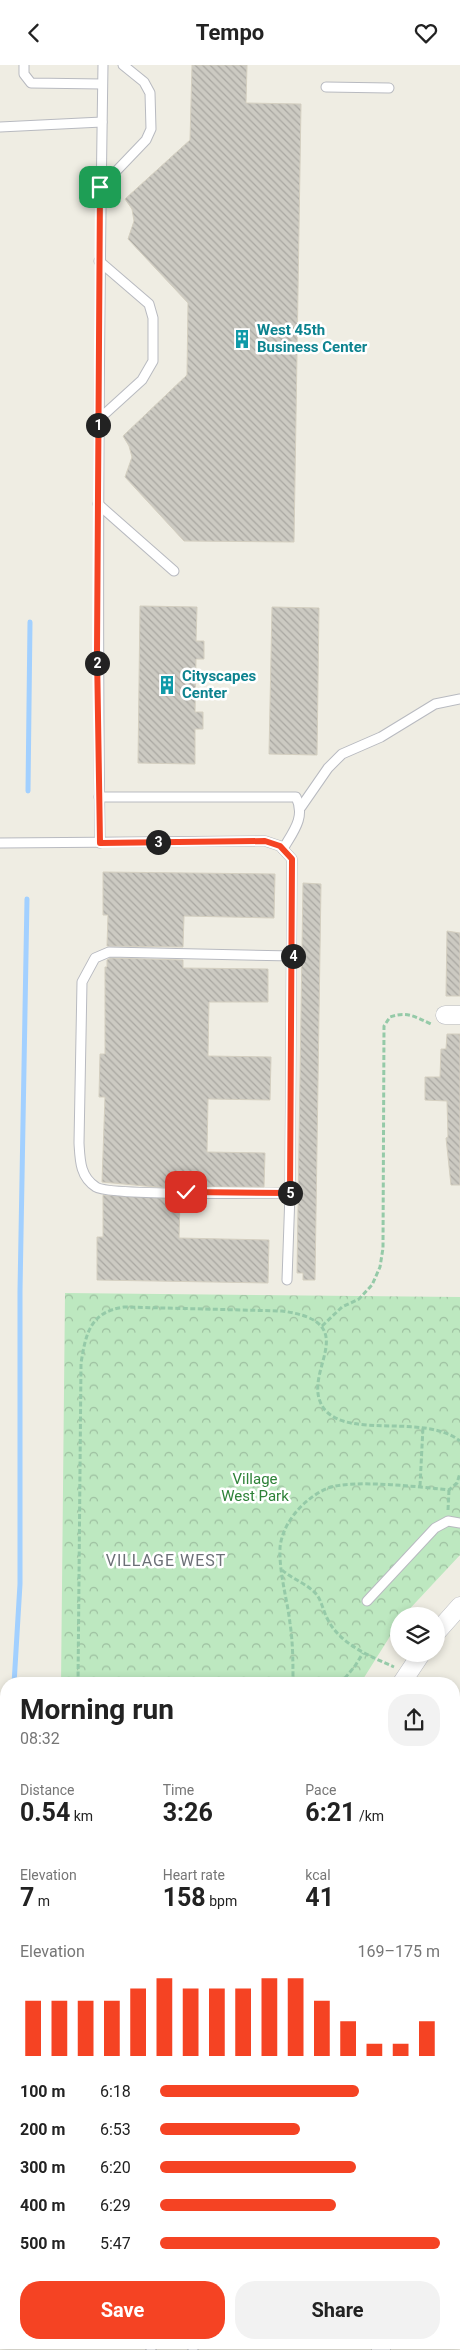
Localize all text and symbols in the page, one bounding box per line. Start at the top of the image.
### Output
icon: back [20,19,48,47]
icon: heart [412,19,440,47]
text: Tempo [196,20,264,45]
pin [79,166,121,208]
icon: arrive [86,173,114,201]
place label: West 45th Business Center [257,321,368,356]
building icon: West 45th Business Center [231,328,253,350]
pin: 1 [86,413,110,437]
text: 1 [94,417,103,433]
pin: 2 [84,651,110,675]
text: 2 [93,655,102,671]
place label: Cityscapes Center [182,667,256,702]
building icon: Cityscapes Center [156,674,178,696]
pin: 3 [146,829,170,855]
text: 3 [154,834,163,850]
pin: 4 [280,943,306,969]
text: 4 [289,948,298,964]
pin [165,1171,207,1213]
icon: check [172,1178,200,1206]
pin: 5 [278,1181,302,1205]
text: 5 [286,1185,295,1201]
park label: Village West Park [221,1470,289,1505]
district label: VILLAGE WEST [106,1551,226,1570]
map controls [390,1607,445,1662]
button: layers [390,1607,445,1662]
text: Morning run [20,1693,174,1726]
button: share [388,1694,440,1746]
text: 08:32 [20,1729,60,1748]
text: Distance [20,1782,75,1798]
text: Time [163,1782,194,1798]
text: Pace [305,1782,336,1798]
text: 0.54 [20,1798,70,1827]
text: 3:26 [163,1798,213,1827]
text: 6:21 [305,1798,355,1827]
text: km [70,1808,93,1824]
text: /km [355,1808,384,1824]
text: Elevation [20,1867,77,1883]
text: Heart rate [163,1867,225,1883]
text: kcal [305,1867,331,1883]
text: 7 [20,1883,34,1912]
text: 158 [163,1883,206,1912]
text: 41 [305,1883,334,1912]
text: m [34,1893,50,1909]
text: bpm [206,1893,237,1909]
text: Elevation [20,1942,85,1961]
text: 169–175 m [358,1942,440,1961]
text: 100 m [20,2082,65,2101]
text: 6:18 [100,2082,131,2101]
text: 200 m [20,2120,65,2139]
text: 6:53 [100,2120,131,2139]
text: 300 m [20,2158,65,2177]
text: 6:20 [100,2158,131,2177]
text: 400 m [20,2196,65,2215]
text: 6:29 [100,2196,131,2215]
text: 500 m [20,2234,65,2253]
text: 5:47 [100,2234,131,2253]
button: Save [20,2281,225,2339]
button: Share [235,2281,440,2339]

